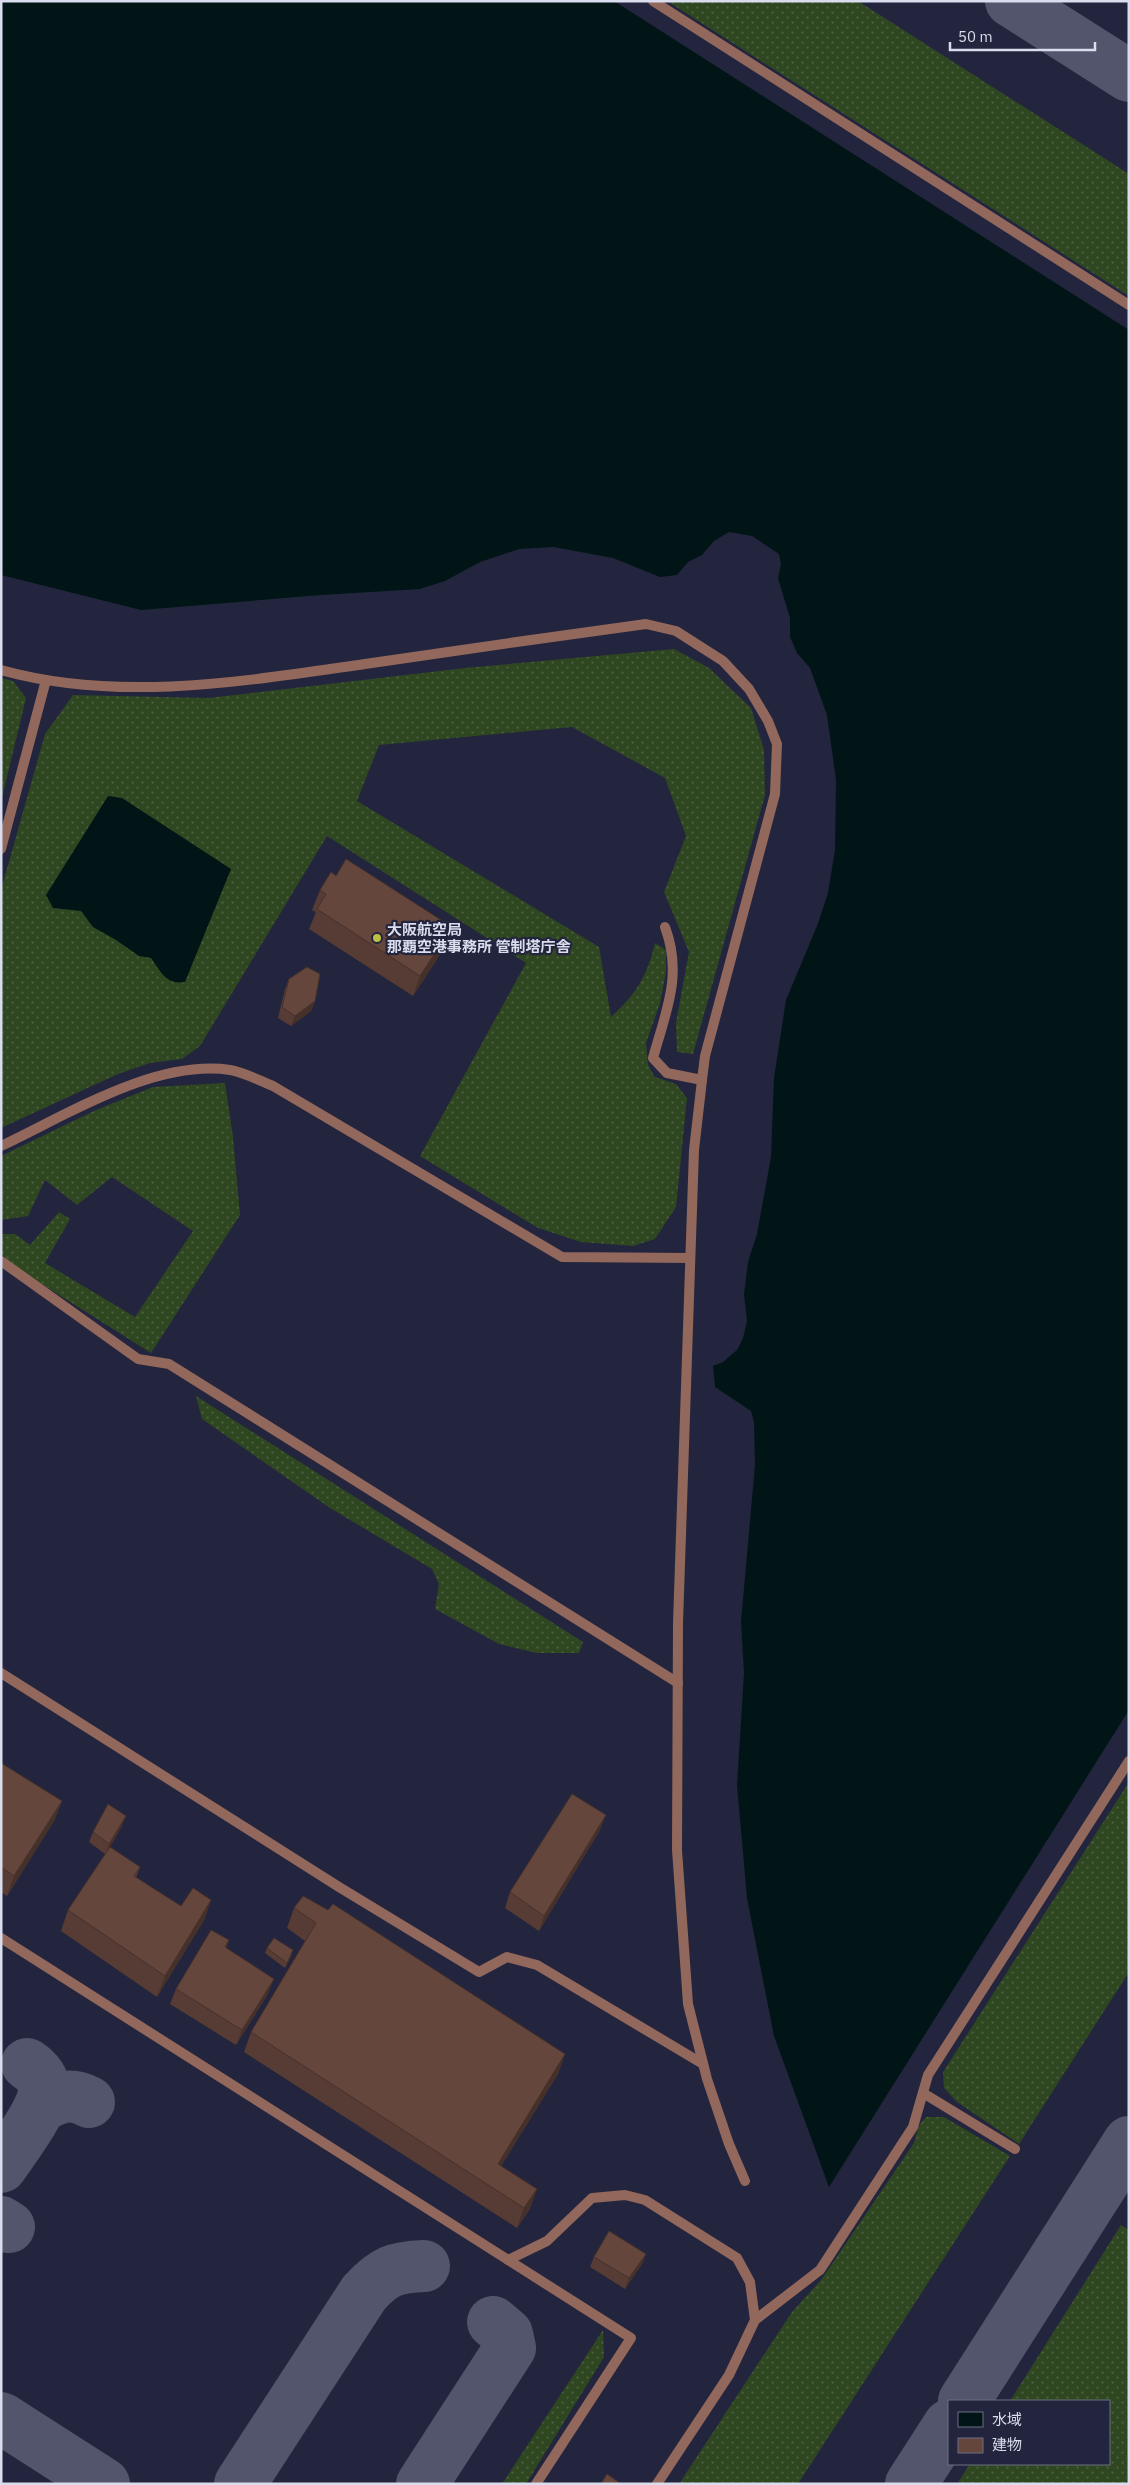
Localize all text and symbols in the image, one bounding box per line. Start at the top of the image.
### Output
scale bar [950,20,1095,52]
text: 50 m [958,27,993,46]
place label: 大阪航空局 那覇空港事務所 管制塔庁舎 [387,920,572,956]
marker: 大阪航空局 那覇空港事務所 管制塔庁舎 [371,932,383,944]
legend [948,2400,1110,2465]
text: 水域 [992,2410,1022,2429]
text: 建物 [992,2435,1022,2454]

